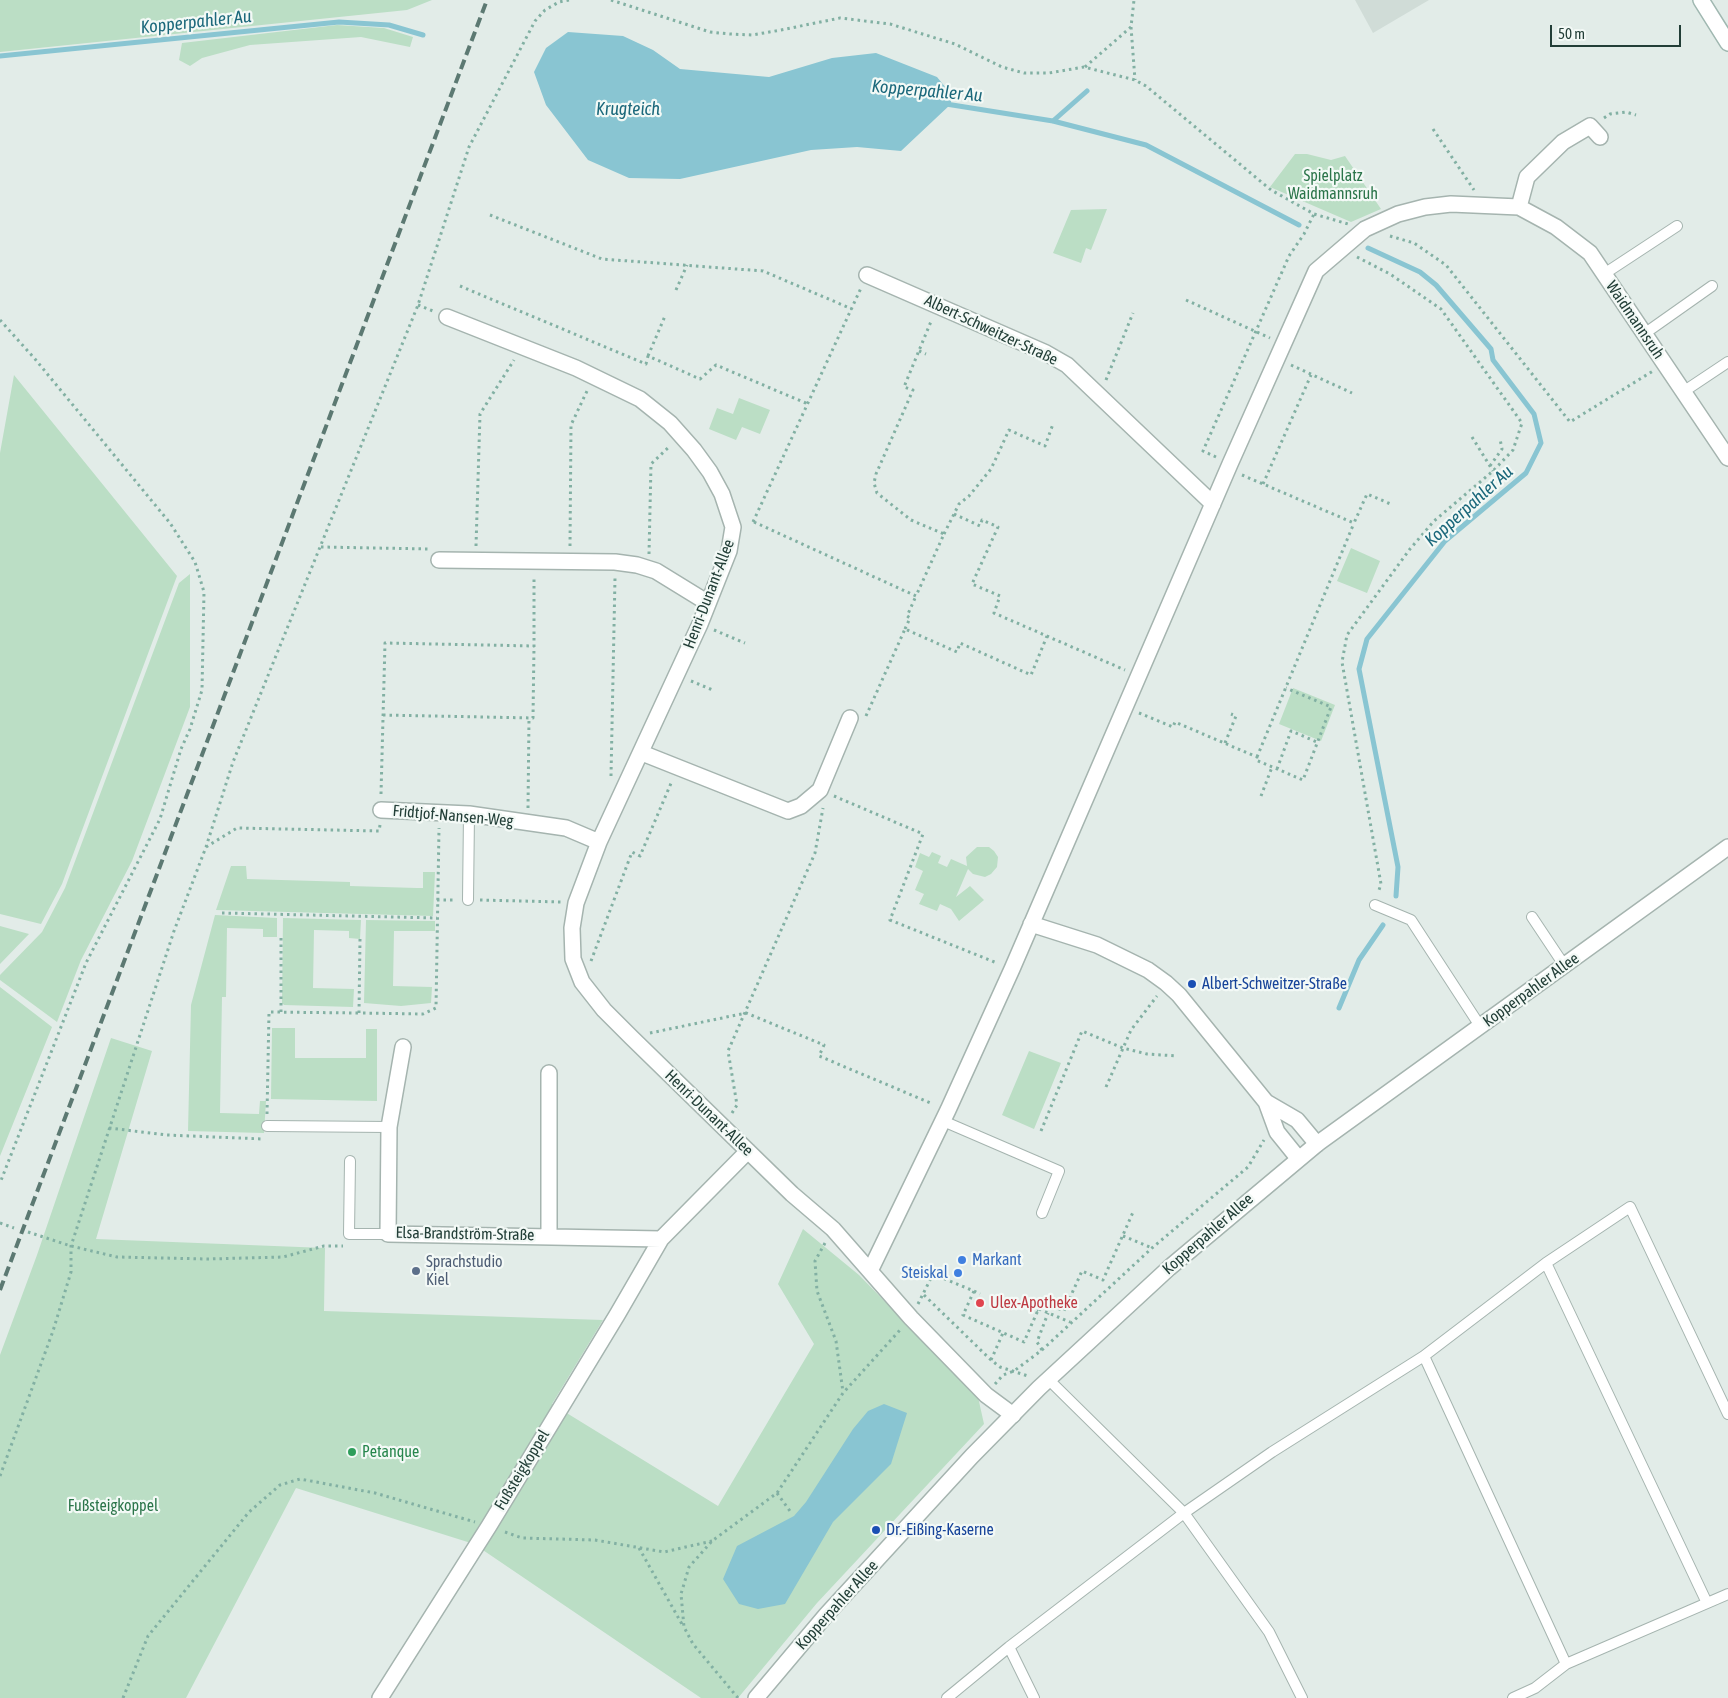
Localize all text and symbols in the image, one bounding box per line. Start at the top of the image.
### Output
water label: Kopperpahler Au [140,5,252,39]
scale bar [1553,15,1684,47]
text: 50 m [1558,25,1585,42]
water label: Kopperpahler Au [871,75,983,107]
water label: Krugteich [596,98,660,120]
park label: Spielplatz Waidmannsruh [1288,166,1378,204]
street label: Waidmannsruh [1602,277,1668,363]
street label: Albert-Schweitzer-Straße [921,291,1061,369]
water label: Kopperpahler Au [1421,461,1517,551]
street label: Henri-Dunant-Allee [679,537,739,651]
street label: Fridtjof-Nansen-Weg [392,801,514,831]
street label: Kopperpahler Allee [1479,949,1583,1031]
place label: Albert-Schweitzer-Straße [1202,974,1347,994]
marker: Albert-Schweitzer-Straße [1186,978,1198,990]
street label: Henri-Dunant-Allee [661,1066,757,1160]
street label: Kopperpahler Allee [1159,1189,1257,1279]
street label: Elsa-Brandström-Straße [395,1223,535,1245]
place label: Markant [972,1250,1022,1270]
place label: Sprachstudio Kiel [426,1252,503,1290]
marker: Markant [956,1254,968,1266]
place label: Steiskal [902,1263,948,1283]
marker: Sprachstudio Kiel [410,1265,422,1277]
marker: Steiskal [952,1267,964,1279]
place label: Ulex-Apotheke [990,1293,1078,1313]
marker: Ulex-Apotheke [974,1297,986,1309]
street label: Fußsteigkoppel [490,1426,554,1514]
place label: Petanque [362,1442,419,1462]
marker: Petanque [346,1446,358,1458]
park label: Fußsteigkoppel [68,1496,158,1516]
place label: Dr.-Eißing-Kaserne [886,1520,994,1540]
marker: Dr.-Eißing-Kaserne [870,1524,882,1536]
street label: Kopperpahler Allee [792,1556,882,1654]

